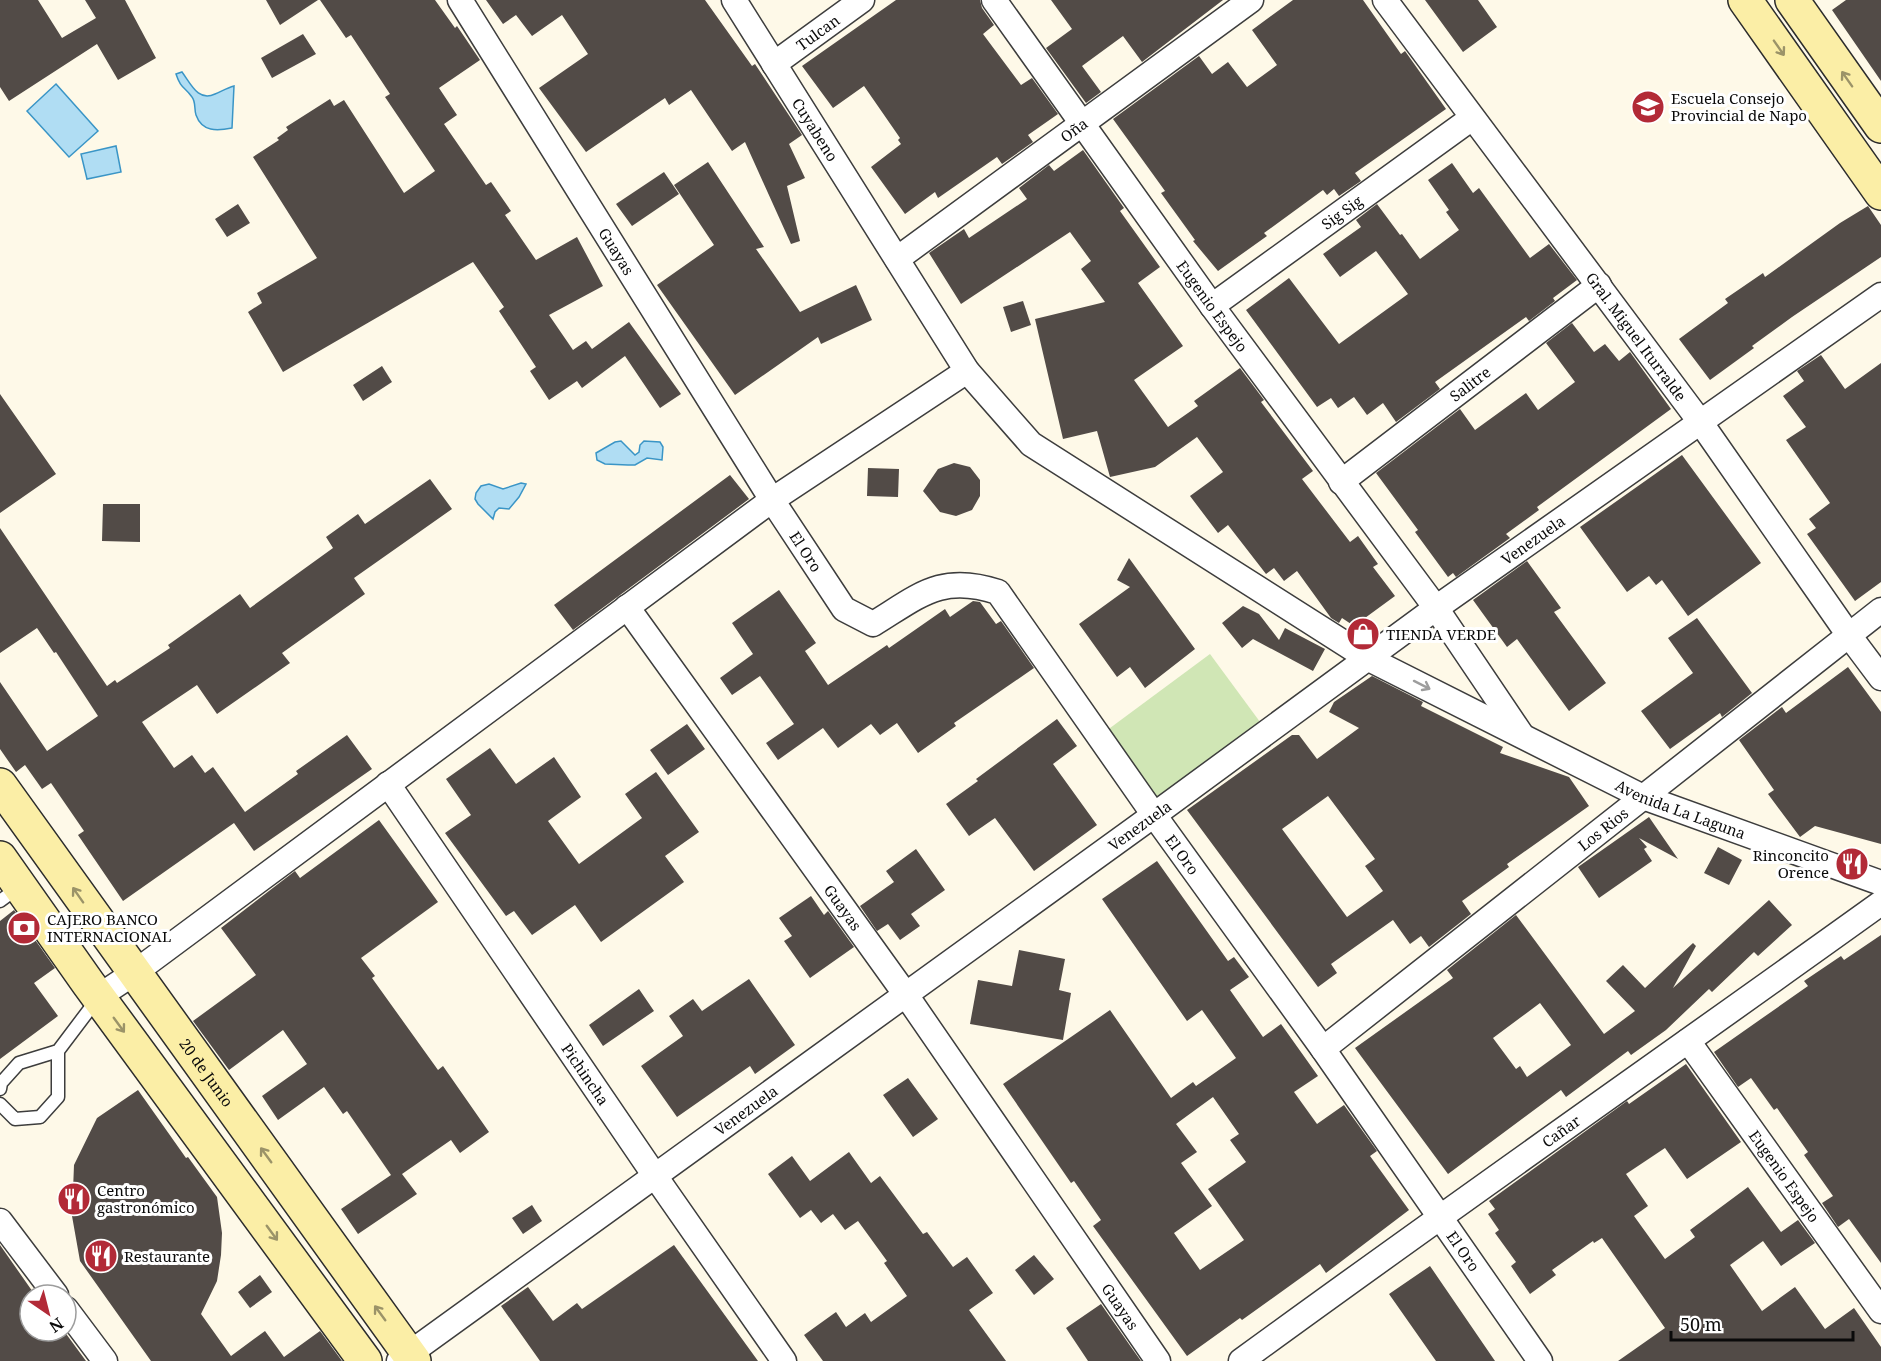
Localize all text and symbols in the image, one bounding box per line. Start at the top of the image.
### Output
street label: Tulcan [792,10,844,55]
one-way arrow [1773,39,1785,56]
one-way arrow [1841,71,1853,87]
place label: Escuela Consejo Provincial de Napo [1671,88,1807,125]
school or university icon: Escuela Consejo Provincial de Napo [1630,89,1666,125]
street label: Cuyabeno [788,94,843,165]
street label: Oña [1056,113,1091,146]
street label: Sig Sig [1317,191,1366,234]
street label: Guayas [594,224,639,279]
street label: Eugenio Espejo [1173,256,1253,356]
street label: Gral. Miguel Iturralde [1582,268,1691,405]
street label: Salitre [1445,362,1494,406]
street label: Venezuela [1497,511,1569,569]
street label: El Oro [785,527,827,576]
shop icon: TIENDA VERDE [1345,616,1381,652]
place label: TIENDA VERDE [1386,624,1496,644]
one-way arrow [1412,680,1430,691]
street label: Avenida La Laguna [1612,775,1748,843]
street label: Venezuela [1104,796,1175,855]
street label: Los Rios [1574,803,1632,855]
street label: El Oro [1161,830,1204,879]
place label: Rinconcito Orence [1753,845,1829,882]
restaurant icon: Rinconcito Orence [1834,846,1870,882]
street label: Guayas [820,880,866,935]
one-way arrow [72,887,85,903]
place label: CAJERO BANCO INTERNACIONAL [47,909,171,946]
bank icon: CAJERO BANCO INTERNACIONAL [6,910,42,946]
one-way arrow [113,1017,125,1033]
street label: 20 de Junio [175,1034,238,1111]
street label: Pichincha [557,1039,614,1109]
street label: Venezuela [710,1081,781,1140]
street label: Cañar [1538,1110,1584,1152]
street label: Eugenio Espejo [1745,1126,1824,1226]
one-way arrow [260,1148,272,1164]
place label: Centro gastronómico [97,1180,195,1217]
restaurant icon: Centro gastronómico [56,1181,92,1217]
one-way arrow [265,1225,278,1241]
street label: El Oro [1443,1227,1485,1275]
restaurant icon: Restaurante [83,1238,119,1274]
place label: Restaurante [124,1246,210,1266]
street label: Guayas [1097,1279,1144,1334]
north arrow [18,1283,78,1343]
scale bar [1671,1304,1852,1342]
one-way arrow [374,1306,386,1322]
text: 50 m [1680,1312,1722,1336]
text: N [45,1313,68,1338]

